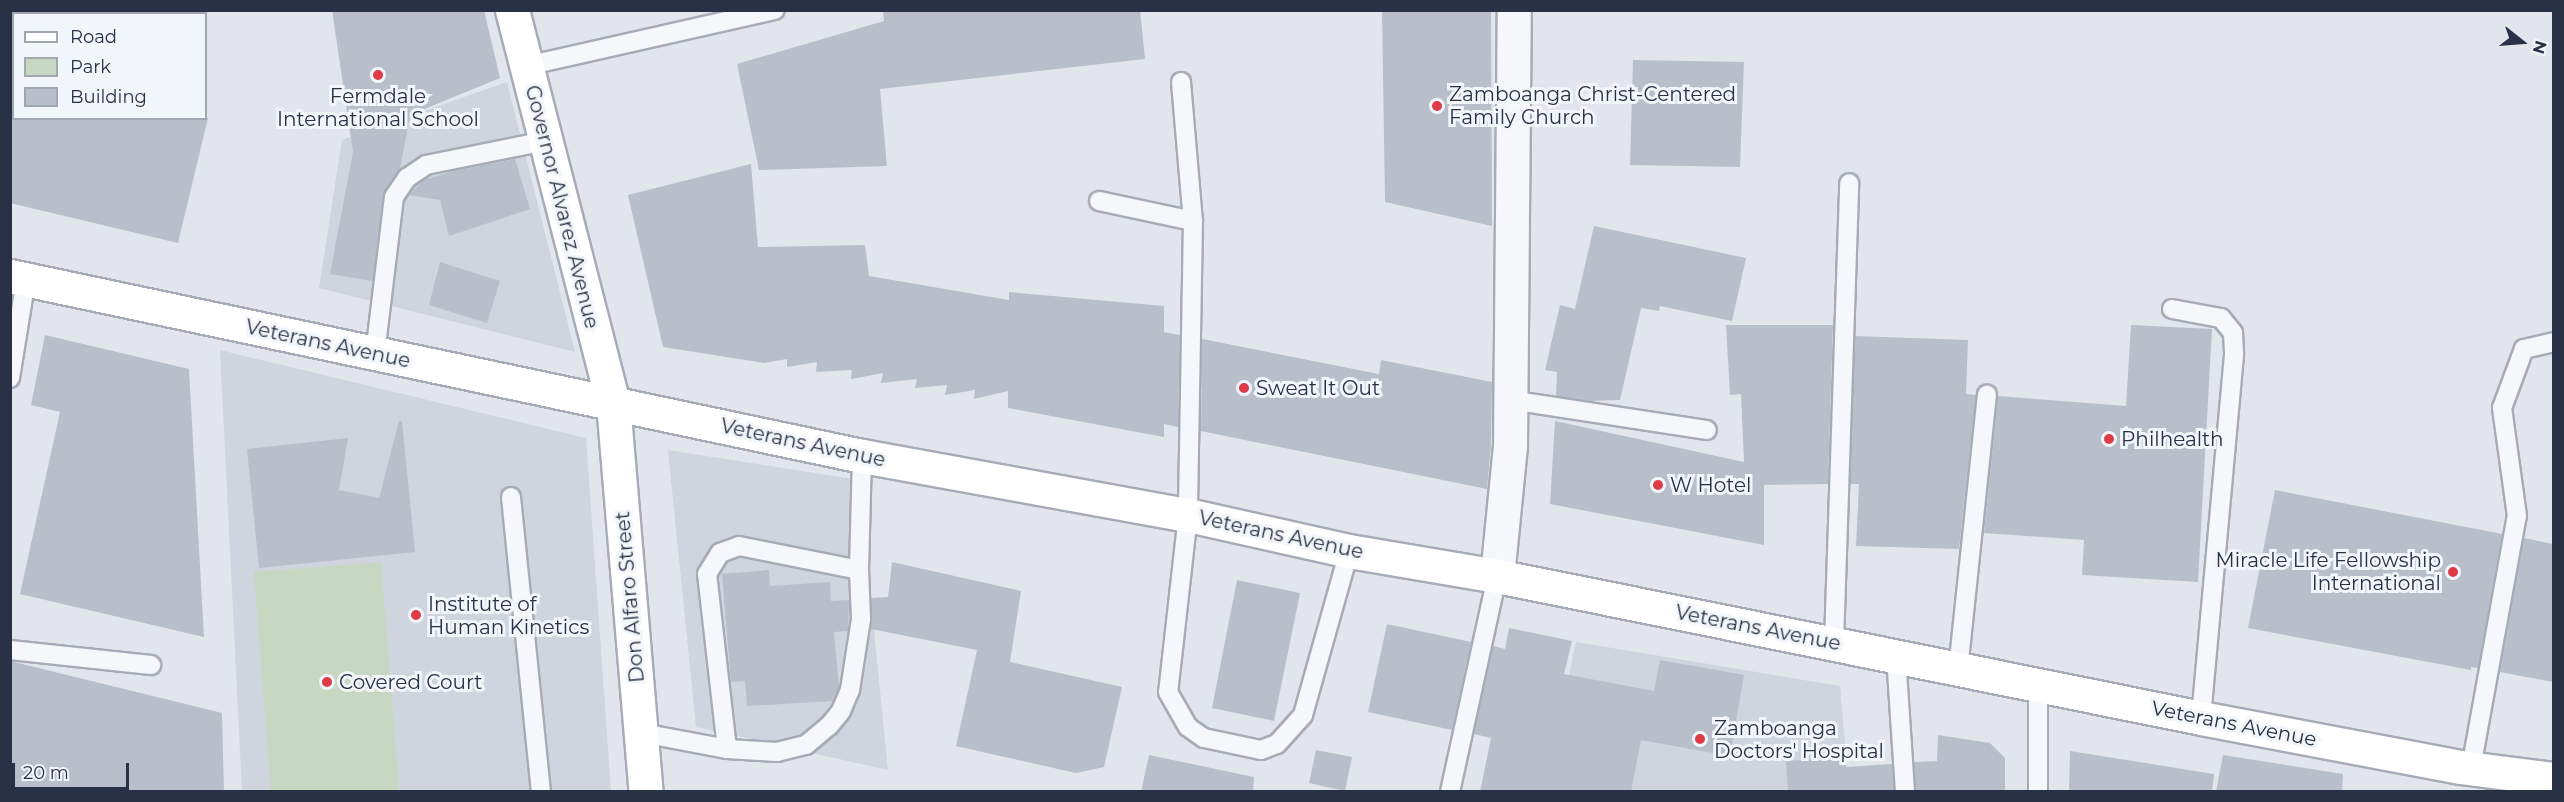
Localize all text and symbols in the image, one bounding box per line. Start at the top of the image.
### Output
legend [12,12,207,120]
north arrow [2492,12,2552,72]
text: Road [70,26,117,48]
text: N [2529,38,2551,56]
text: Park [70,56,111,78]
marker: Fermdale International School [371,68,385,82]
street label: Governor Alvarez Avenue [520,83,604,331]
place label: Zamboanga Christ-Centered Family Church [1449,83,1736,130]
place label: Fermdale International School [277,84,479,131]
text: Building [70,86,147,108]
marker: Zamboanga Christ-Centered Family Church [1430,99,1444,113]
street label: Veterans Avenue [243,315,413,373]
place label: Sweat It Out [1256,376,1380,400]
marker: Sweat It Out [1237,381,1251,395]
street label: Veterans Avenue [718,414,888,472]
place label: Philhealth [2121,427,2224,451]
marker: Philhealth [2102,432,2116,446]
place label: W Hotel [1670,473,1751,497]
marker: W Hotel [1651,478,1665,492]
street label: Veterans Avenue [1196,506,1366,564]
street label: Don Alfaro Street [611,510,649,684]
place label: Miracle Life Fellowship International [2216,548,2441,595]
marker: Miracle Life Fellowship International [2446,565,2460,579]
place label: Institute of Human Kinetics [428,592,589,639]
street label: Veterans Avenue [1673,600,1843,656]
marker: Institute of Human Kinetics [409,608,423,622]
place label: Covered Court [339,670,482,694]
marker: Covered Court [320,675,334,689]
street label: Veterans Avenue [2149,696,2319,752]
place label: Zamboanga Doctors' Hospital [1714,716,1884,763]
marker: Zamboanga Doctors' Hospital [1691,730,1709,748]
scale bar [15,751,132,789]
text: 20 m [23,762,69,784]

